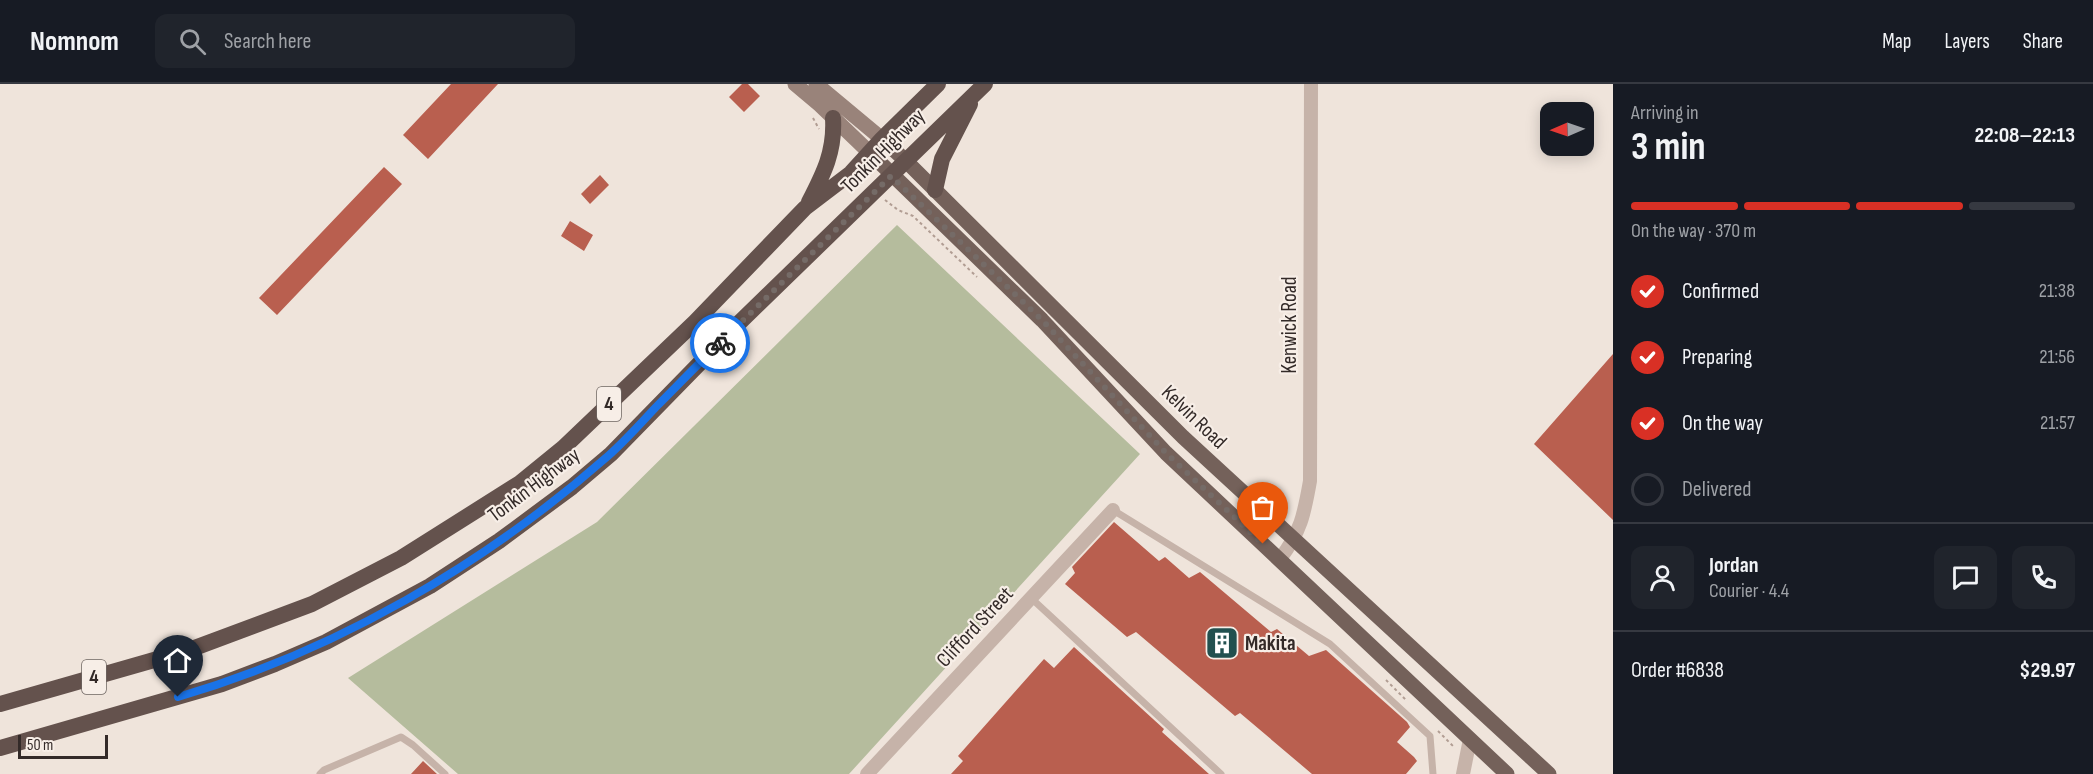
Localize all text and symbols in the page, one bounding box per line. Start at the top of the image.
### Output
search box [155,14,575,68]
text: Nomnom [30,25,119,58]
icon: search [176,25,209,58]
text: Search here [224,28,311,55]
text: Map [1882,29,1911,54]
text: Layers [1944,29,1990,54]
text: Share [2023,29,2063,54]
text: Arriving in [1631,101,1699,125]
north arrow [1540,102,1594,156]
map controls [1540,102,1594,156]
street label: Tonkin Highway [836,104,930,198]
text: 22:08–22:13 [1974,122,2075,149]
text: 3 min [1631,124,1706,171]
text: On the way · 370 m [1631,219,1756,243]
icon: check [1631,275,1664,308]
street label: Kenwick Road [1277,277,1302,374]
text: Confirmed [1682,278,1759,305]
text: 21:38 [2039,279,2075,303]
courier [690,313,750,373]
icon: bike [704,327,737,360]
icon: check [1631,341,1664,374]
text: Preparing [1682,344,1752,371]
text: 21:56 [2039,345,2075,369]
street label: Kelvin Road [1156,380,1232,454]
road number: 4 [597,387,621,421]
icon: check [1631,407,1664,440]
text: On the way [1682,410,1763,437]
text: 21:57 [2040,411,2075,435]
street label: Tonkin Highway [483,442,585,528]
text: Delivered [1682,476,1751,503]
pin [1237,482,1288,544]
icon: bag [1246,491,1279,524]
button: person [1631,546,1694,609]
button: chat [1934,546,1997,609]
button: phone [2012,546,2075,609]
text: Jordan [1709,552,1758,579]
text: Courier · 4.4 [1709,579,1789,603]
street label: Clifford Street [931,582,1019,672]
building icon: Makita [1204,625,1240,661]
place label: Makita [1245,631,1296,656]
pin [152,635,203,697]
icon: home [161,644,194,677]
text: Order #6838 [1631,657,1724,684]
text: $29.97 [2019,657,2075,684]
road number: 4 [82,660,106,694]
scale bar [18,732,108,760]
text: 50 m [27,736,53,755]

